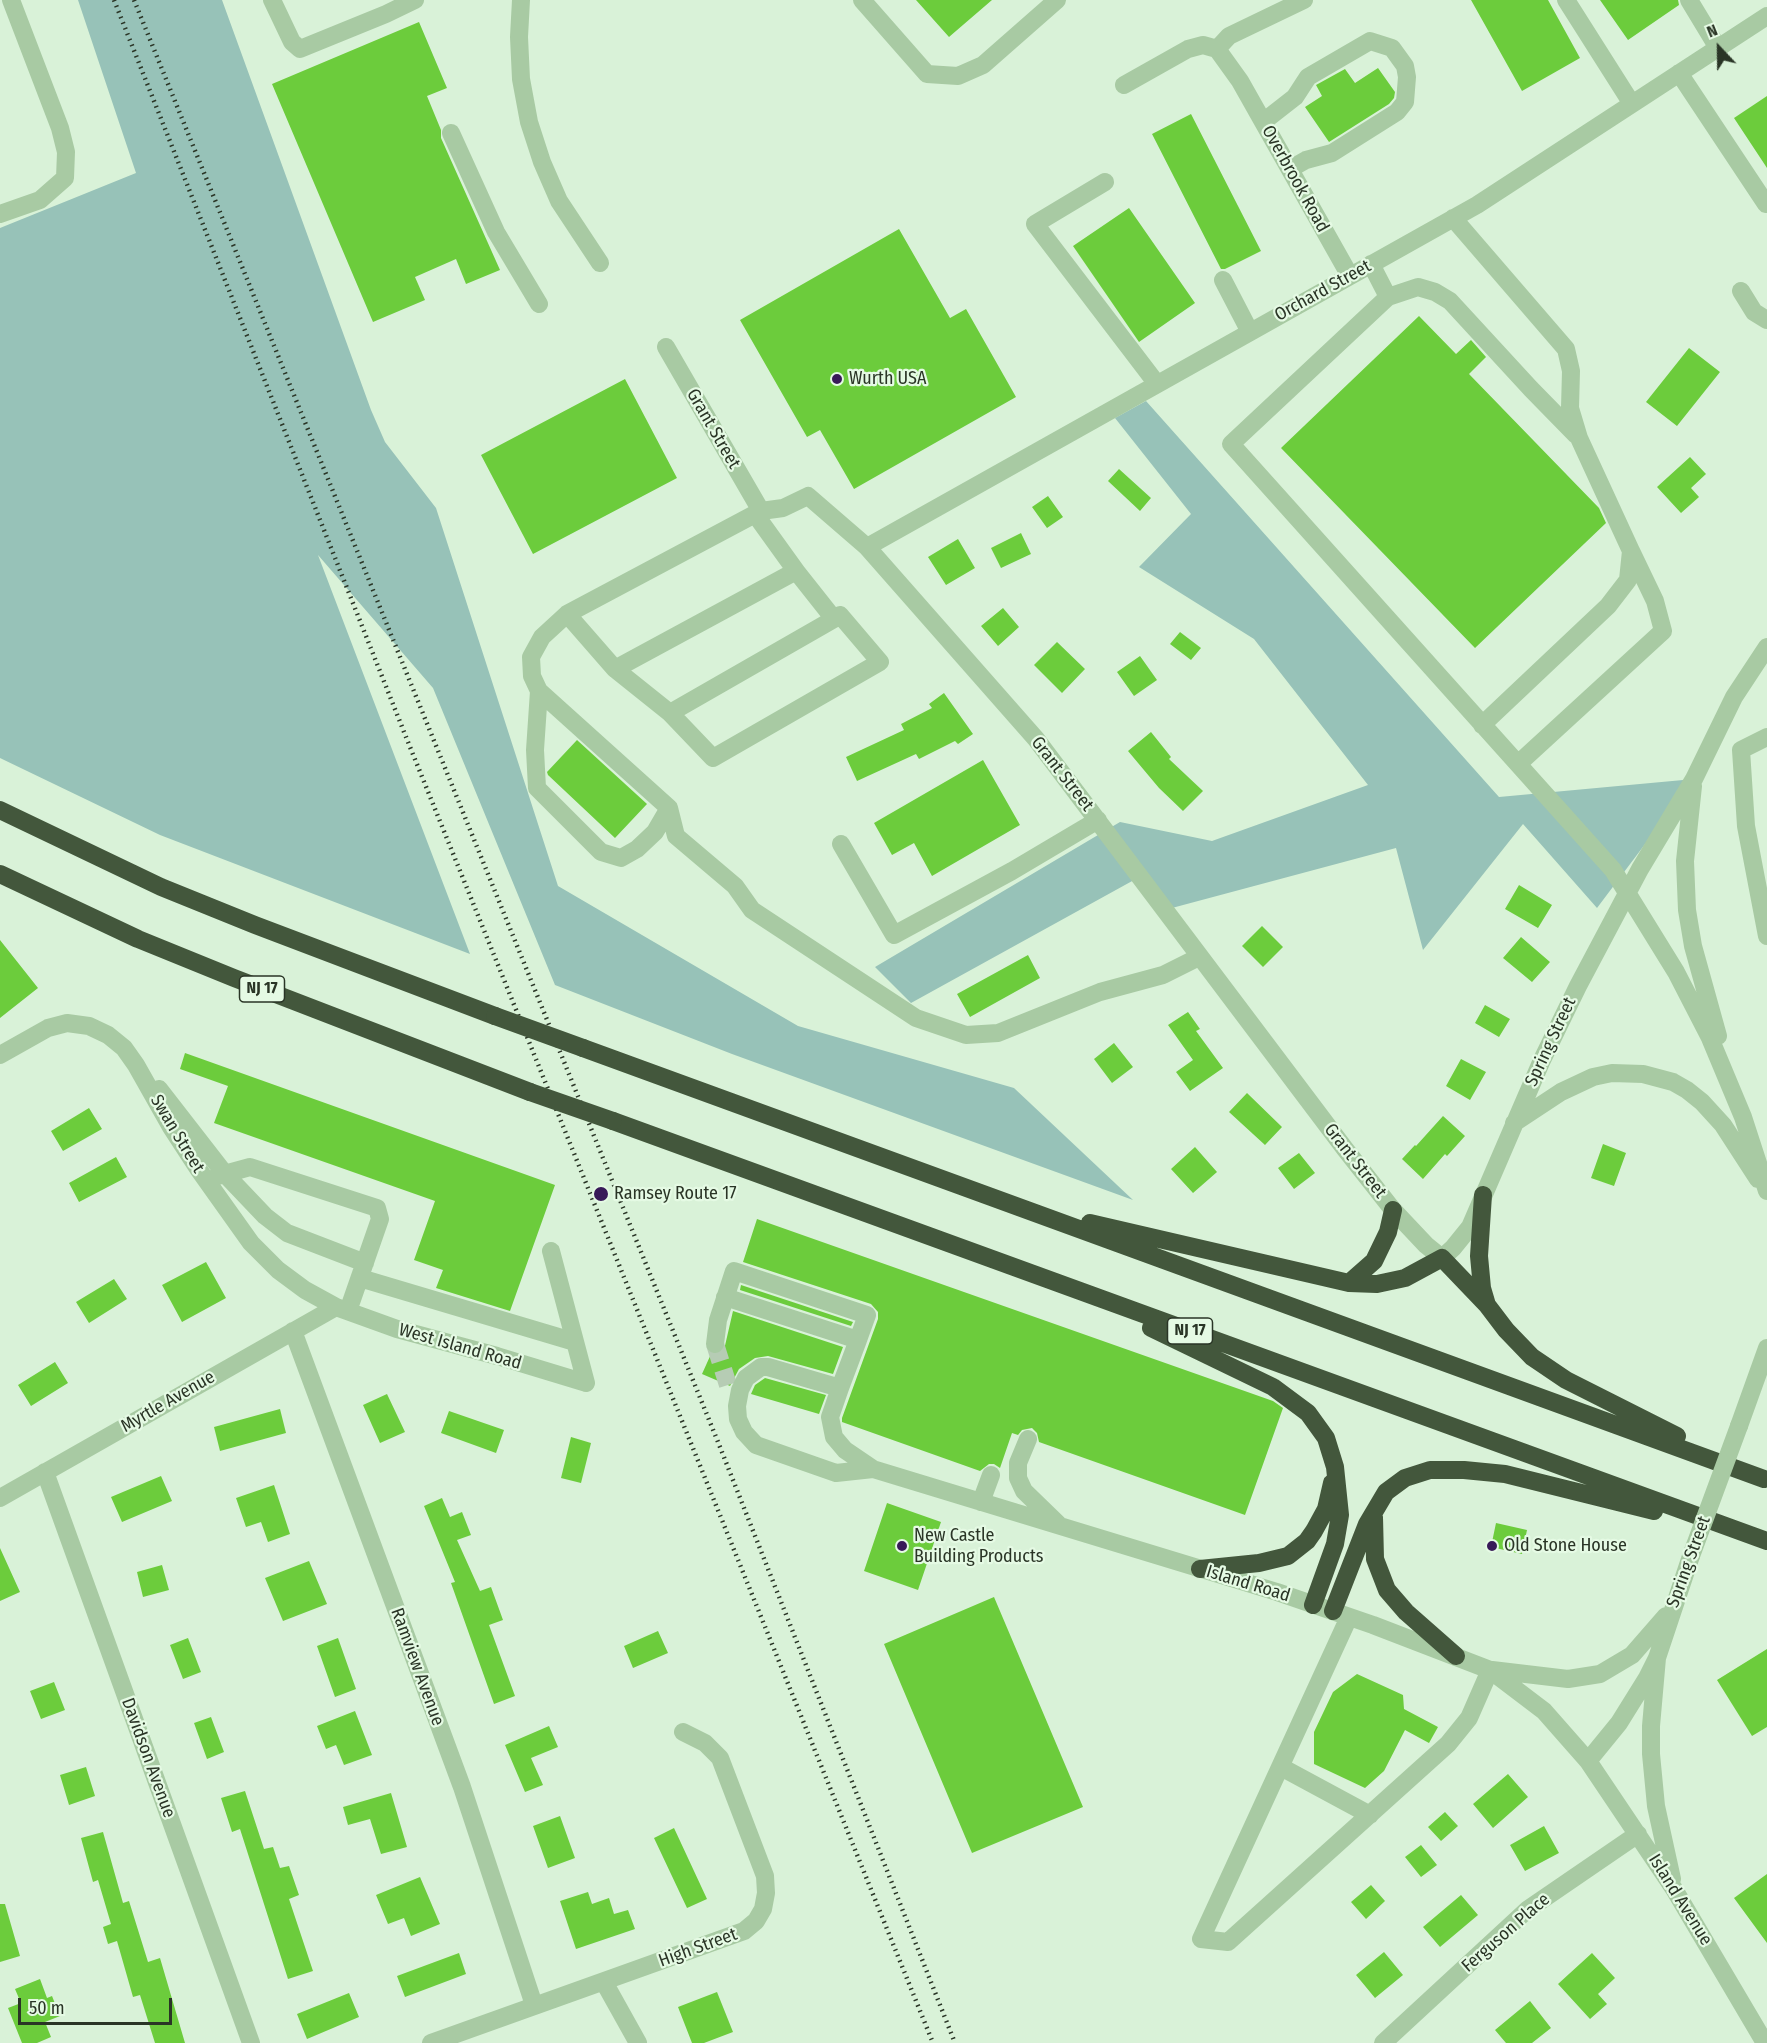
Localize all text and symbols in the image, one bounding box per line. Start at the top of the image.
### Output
north arrow [1689,18,1749,78]
text: N [1704,20,1720,41]
street label: Overbrook Road [1257,122,1333,236]
street label: Orchard Street [1271,256,1375,326]
place label: Wurth USA [849,368,926,390]
marker: Wurth USA [830,372,844,386]
street label: Grant Street [681,385,745,473]
street label: Grant Street [1026,732,1098,816]
road number: NJ 17 [240,976,284,1002]
street label: Spring Street [1521,994,1581,1090]
street label: Swan Street [145,1091,209,1177]
street label: Grant Street [1319,1119,1391,1203]
place label: Ramsey Route 17 [614,1183,737,1205]
marker: Ramsey Route 17 [592,1185,610,1203]
road number: NJ 17 [1168,1318,1212,1344]
street label: West Island Road [396,1319,524,1375]
street label: Myrtle Avenue [117,1366,219,1438]
street label: Spring Street [1662,1513,1716,1611]
place label: New Castle Building Products [914,1525,1043,1568]
place label: Old Stone House [1504,1535,1627,1557]
marker: New Castle Building Products [895,1539,909,1553]
marker: Old Stone House [1485,1539,1499,1553]
street label: Island Road [1203,1561,1293,1607]
street label: Ramview Avenue [386,1605,448,1729]
street label: Davidson Avenue [116,1695,180,1821]
street label: Island Avenue [1643,1850,1717,1950]
street label: Ferguson Place [1458,1889,1554,1977]
street label: High Street [656,1924,740,1972]
scale bar [21,1986,176,2024]
text: 50 m [29,1997,65,2019]

